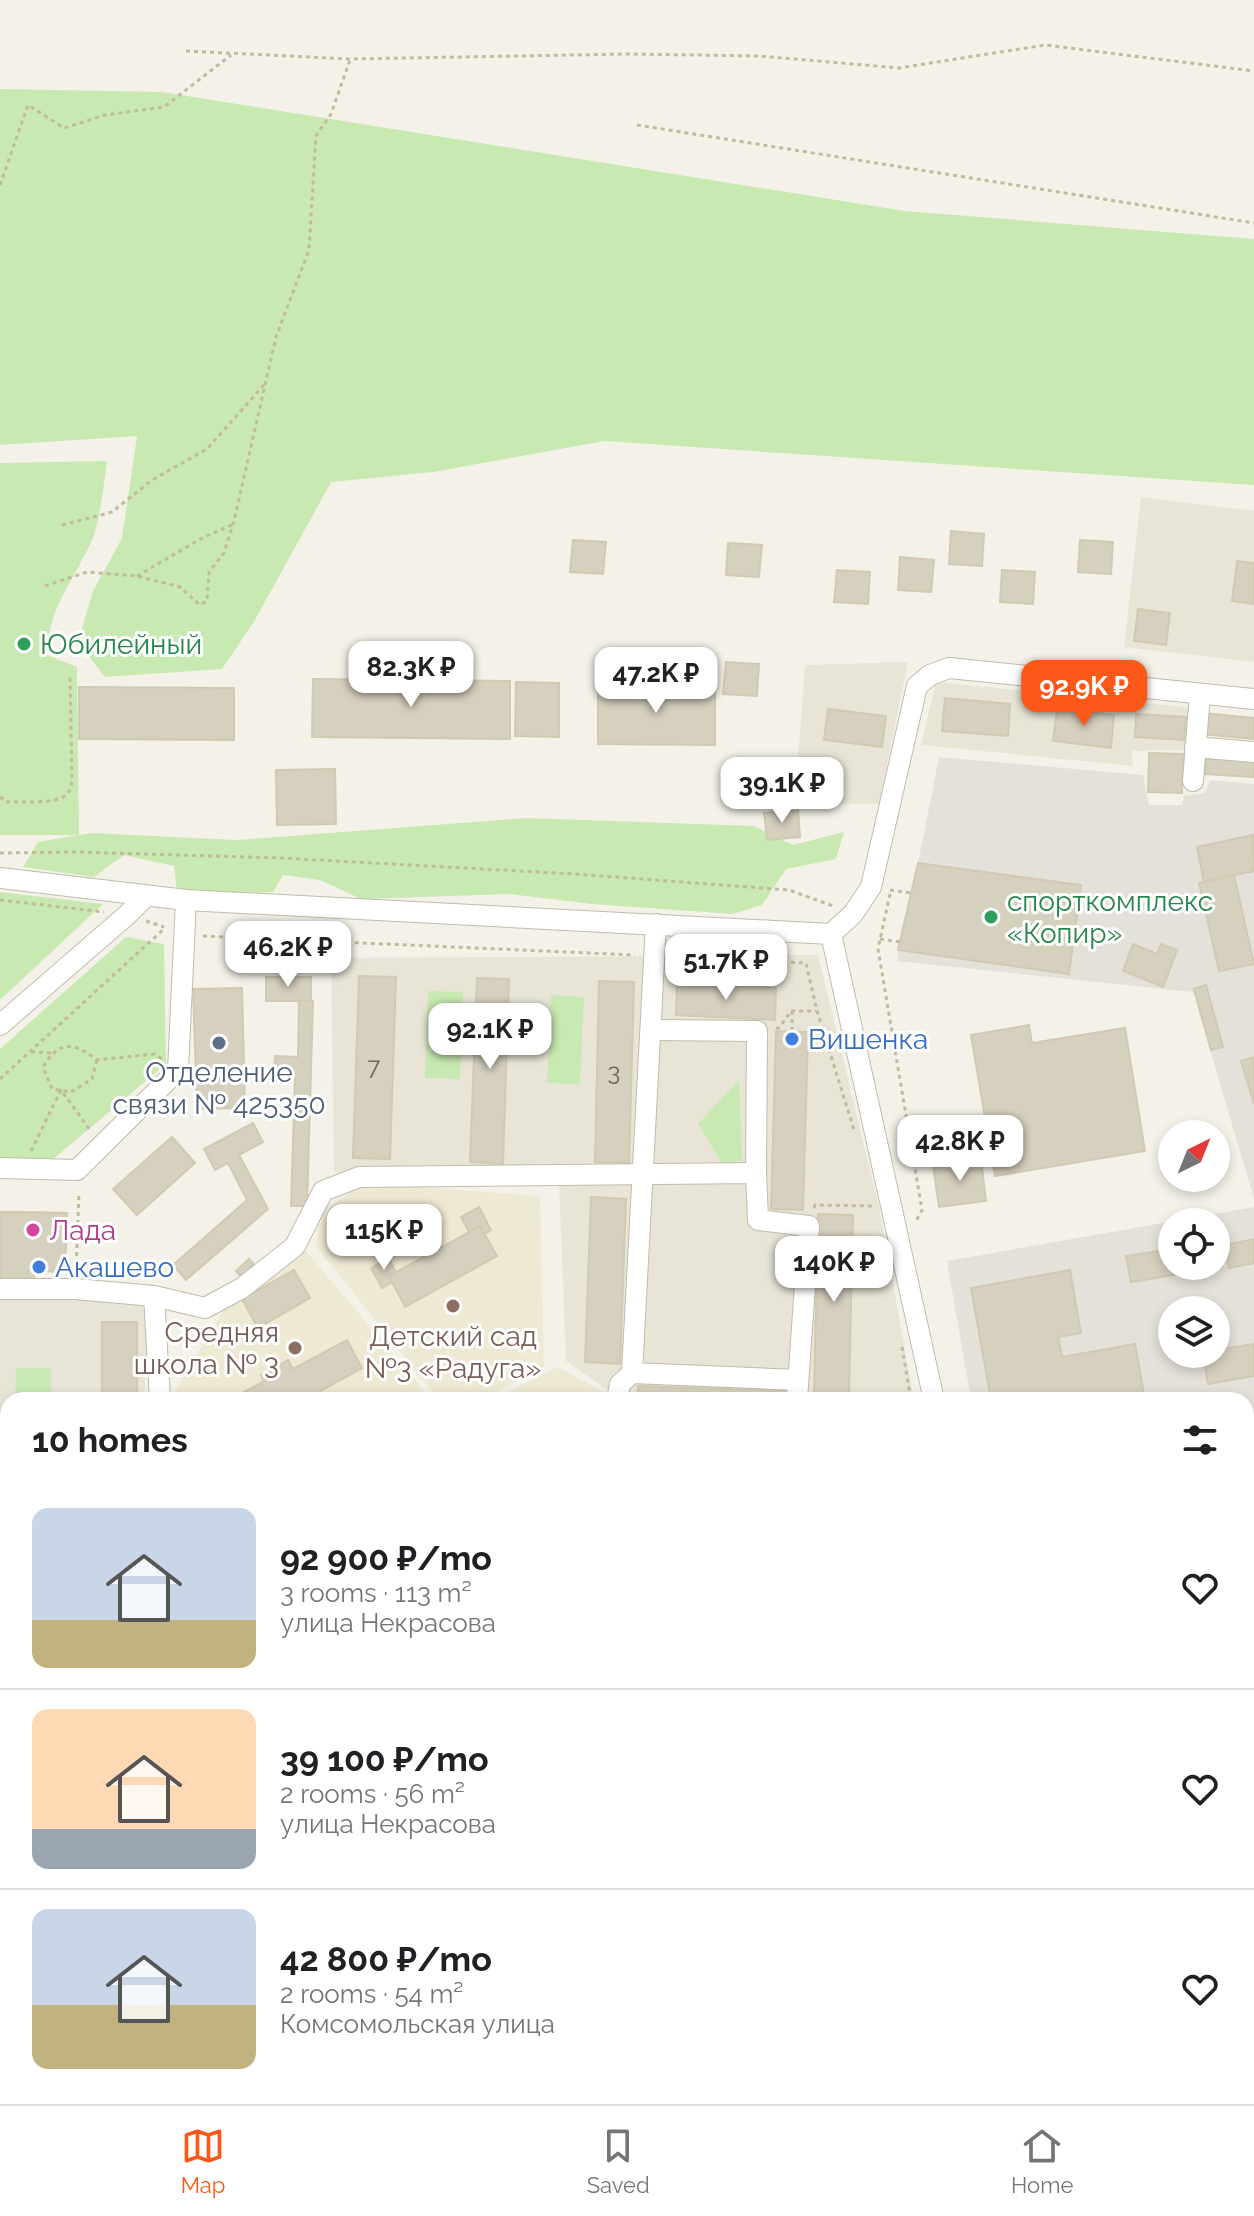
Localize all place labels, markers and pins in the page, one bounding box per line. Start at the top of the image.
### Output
place label: Юбилейный [40,628,202,661]
marker: Юбилейный [15,635,33,653]
pin: 82.3K ₽ [337,641,485,709]
pin: 47.2K ₽ [582,647,730,715]
pin: 92.9K ₽ [1010,660,1158,728]
pin: 39.1K ₽ [708,757,856,825]
place label: спорткомплекс «Копир» [1007,885,1213,950]
marker: спорткомплекс «Копир» [982,908,1000,926]
pin: 46.2K ₽ [214,921,362,989]
pin: 51.7K ₽ [652,934,800,1002]
pin: 92.1K ₽ [416,1003,564,1071]
place label: Вишенка [808,1023,928,1056]
marker: Вишенка [783,1030,801,1048]
marker: Отделение связи № 425350 [210,1034,228,1052]
place label: Отделение связи № 425350 [112,1056,326,1121]
pin: 42.8K ₽ [886,1115,1034,1183]
pin: 115K ₽ [319,1204,449,1272]
place label: Лада [49,1214,116,1247]
marker: Лада [24,1221,42,1239]
pin: 140K ₽ [769,1236,899,1304]
place label: Акашево [55,1251,174,1284]
marker: Акашево [30,1258,48,1276]
marker: Детский сад №3 «Радуга» [444,1297,462,1315]
place label: Средняя школа № 3 [134,1316,279,1381]
place label: Детский сад №3 «Радуга» [365,1320,541,1385]
marker: Средняя школа № 3 [286,1339,304,1357]

